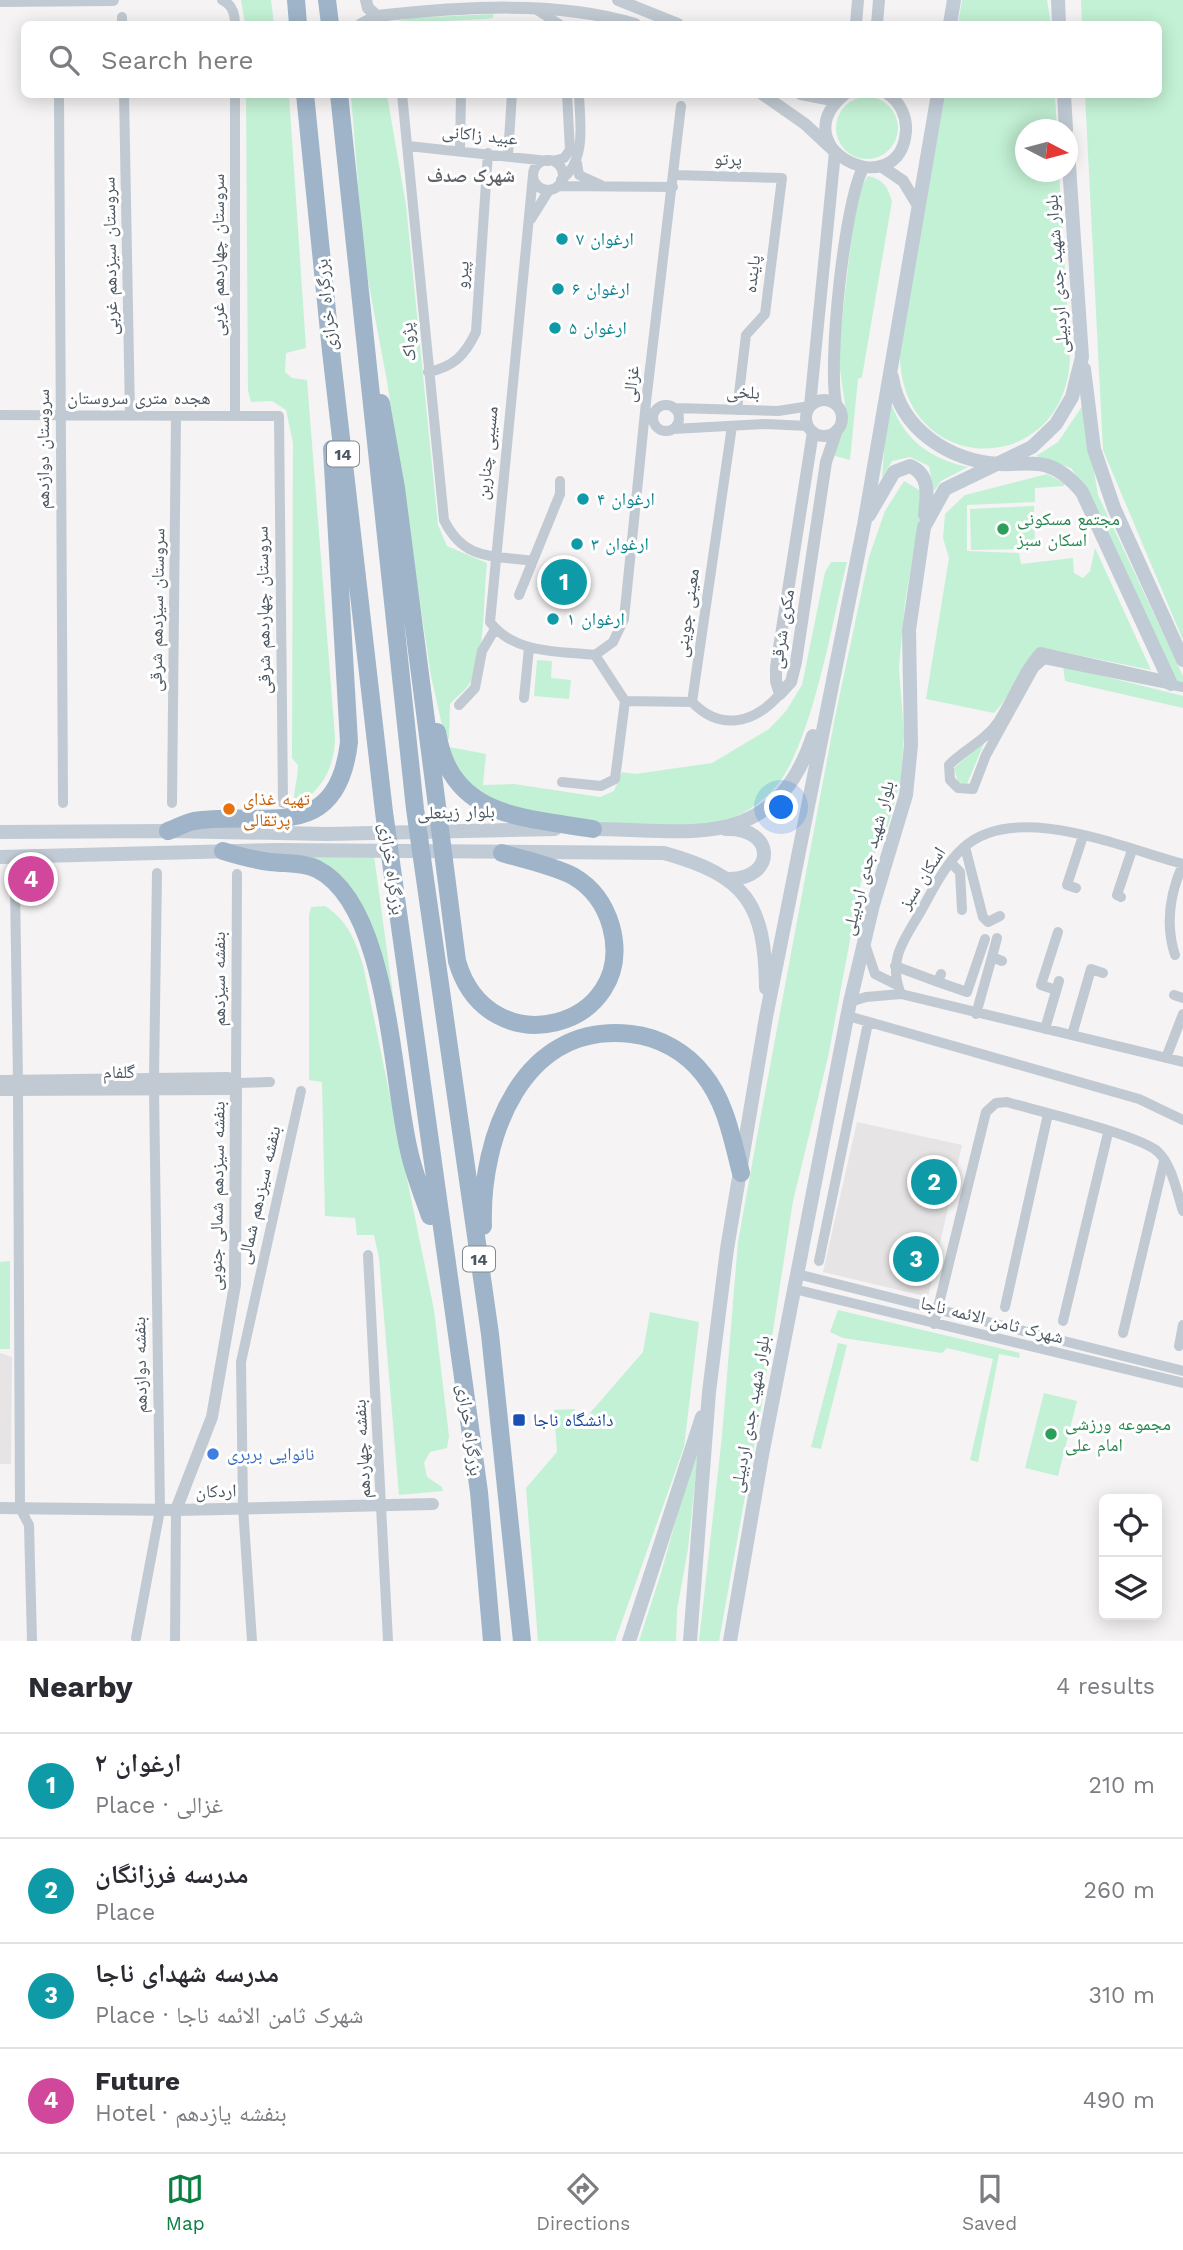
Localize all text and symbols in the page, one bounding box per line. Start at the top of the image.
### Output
search box [21,21,1162,98]
icon: search [45,41,83,79]
text: Search here [101,45,253,75]
north arrow [1015,119,1078,182]
street label: عبید زاکانی [441,120,519,150]
street label: پرتو [714,148,742,170]
district label: شهرک صدف [427,164,515,187]
street label: سروستان چهاردهم غربی [207,174,230,336]
street label: سروستان سیزدهم غربی [98,176,123,335]
street label: بلوار شهید جدی اردبیلی [1040,194,1074,354]
place label: ارغوان ۷ [576,228,634,250]
marker: ارغوان ۷ [554,231,570,247]
street label: پاینده [739,254,765,294]
street label: بزرگراه خرازی [310,258,342,352]
street label: پیرو [450,260,474,290]
place label: ارغوان ۶ [572,278,630,300]
marker: ارغوان ۶ [550,281,566,297]
place label: ارغوان ۵ [569,317,627,339]
marker: ارغوان ۵ [547,320,563,336]
street label: پژواک [395,322,421,362]
street label: غزالی [618,364,644,404]
street label: بلخی [726,380,760,404]
street label: هجده متری سروستان [67,387,211,409]
street label: سروستان دوازدهم [32,389,55,509]
street label: مسیبی چناربن [471,405,503,501]
road number: 14 [327,442,359,467]
place label: ارغوان ۴ [597,488,655,510]
marker: ارغوان ۴ [575,491,591,507]
place label: مجتمع مسکونی اسکان سبز [1016,508,1120,551]
marker: مجتمع مسکونی اسکان سبز [995,521,1011,537]
street label: سروستان چهاردهم شرقی [251,526,276,694]
street label: سروستان سیزدهم شرقی [145,528,170,692]
place label: ارغوان ۳ [591,533,649,555]
marker: ارغوان ۳ [569,536,585,552]
pin: 1 [541,556,587,608]
street label: معینی جوینی [670,567,704,659]
street label: مکری شرقی [765,588,799,670]
place label: ارغوان ۱ [567,608,625,630]
marker: ارغوان ۱ [545,611,561,627]
street label: بلوار شهید جدی اردبیلی [837,778,899,938]
place label: تهیه غذای پرتقالی [243,788,310,831]
your location [764,790,798,824]
street label: بلوار زینعلی [417,800,495,824]
marker: تهیه غذای پرتقالی [221,801,237,817]
street label: بزرگراه خرازی [375,822,409,916]
street label: اسکان سبز [893,843,950,914]
pin: 4 [8,853,54,905]
street label: بنفشه سیزدهم [208,931,231,1027]
street label: گلفام [103,1061,136,1084]
street label: بنفشه سیزدهم شمالی جنوبی [204,1101,231,1291]
street label: بنفشه سیزدهم شمالی [232,1124,287,1267]
pin: 2 [911,1156,957,1208]
pin: 3 [893,1233,939,1285]
road number: 14 [463,1246,495,1272]
street label: شهرک ثامن الائمه ناجا [918,1292,1066,1348]
street label: بنفشه دوازدهم [128,1316,153,1413]
street label: بلوار شهید جدی اردبیلی [725,1334,775,1494]
street label: بزرگراه خرازی [453,1383,487,1477]
street label: بنفشه چهاردهم [348,1399,377,1499]
place label: دانشگاه ناجا [533,1409,613,1430]
marker: دانشگاه ناجا [511,1412,527,1428]
place label: مجموعه ورزشی امام علی [1065,1413,1171,1457]
marker: مجموعه ورزشی امام علی [1043,1426,1059,1442]
place label: نانوایی بربری [227,1443,314,1465]
marker: نانوایی بربری [205,1446,221,1462]
street label: اردکان [195,1479,237,1503]
map controls [1099,1494,1162,1620]
button: locate [1099,1494,1162,1557]
button: layers [1099,1557,1162,1620]
text: Nearby [28,1669,133,1704]
text: 4 results [1056,1673,1155,1700]
text: ارغوان ۲ [95,1748,182,1778]
text: 1 [46,1772,56,1799]
text: 210 m [1089,1772,1155,1799]
text: Place · غزالی [95,1792,223,1819]
text: مدرسه فرزانگان [95,1859,249,1889]
text: 2 [44,1877,58,1904]
text: 260 m [1084,1877,1155,1904]
text: Place [95,1899,155,1926]
text: مدرسه شهدای ناجا [95,1958,279,1988]
text: 3 [44,1982,58,2009]
text: 310 m [1089,1982,1155,2009]
text: Place · شهرک ثامن الائمه ناجا [95,2002,363,2029]
text: Future [95,2066,180,2096]
text: 4 [44,2087,58,2114]
text: 490 m [1083,2087,1155,2114]
text: Hotel · بنفشه یازدهم [95,2100,287,2127]
tab: Map [166,2170,205,2235]
tab: Directions [536,2170,630,2235]
tab: Saved [962,2170,1017,2235]

